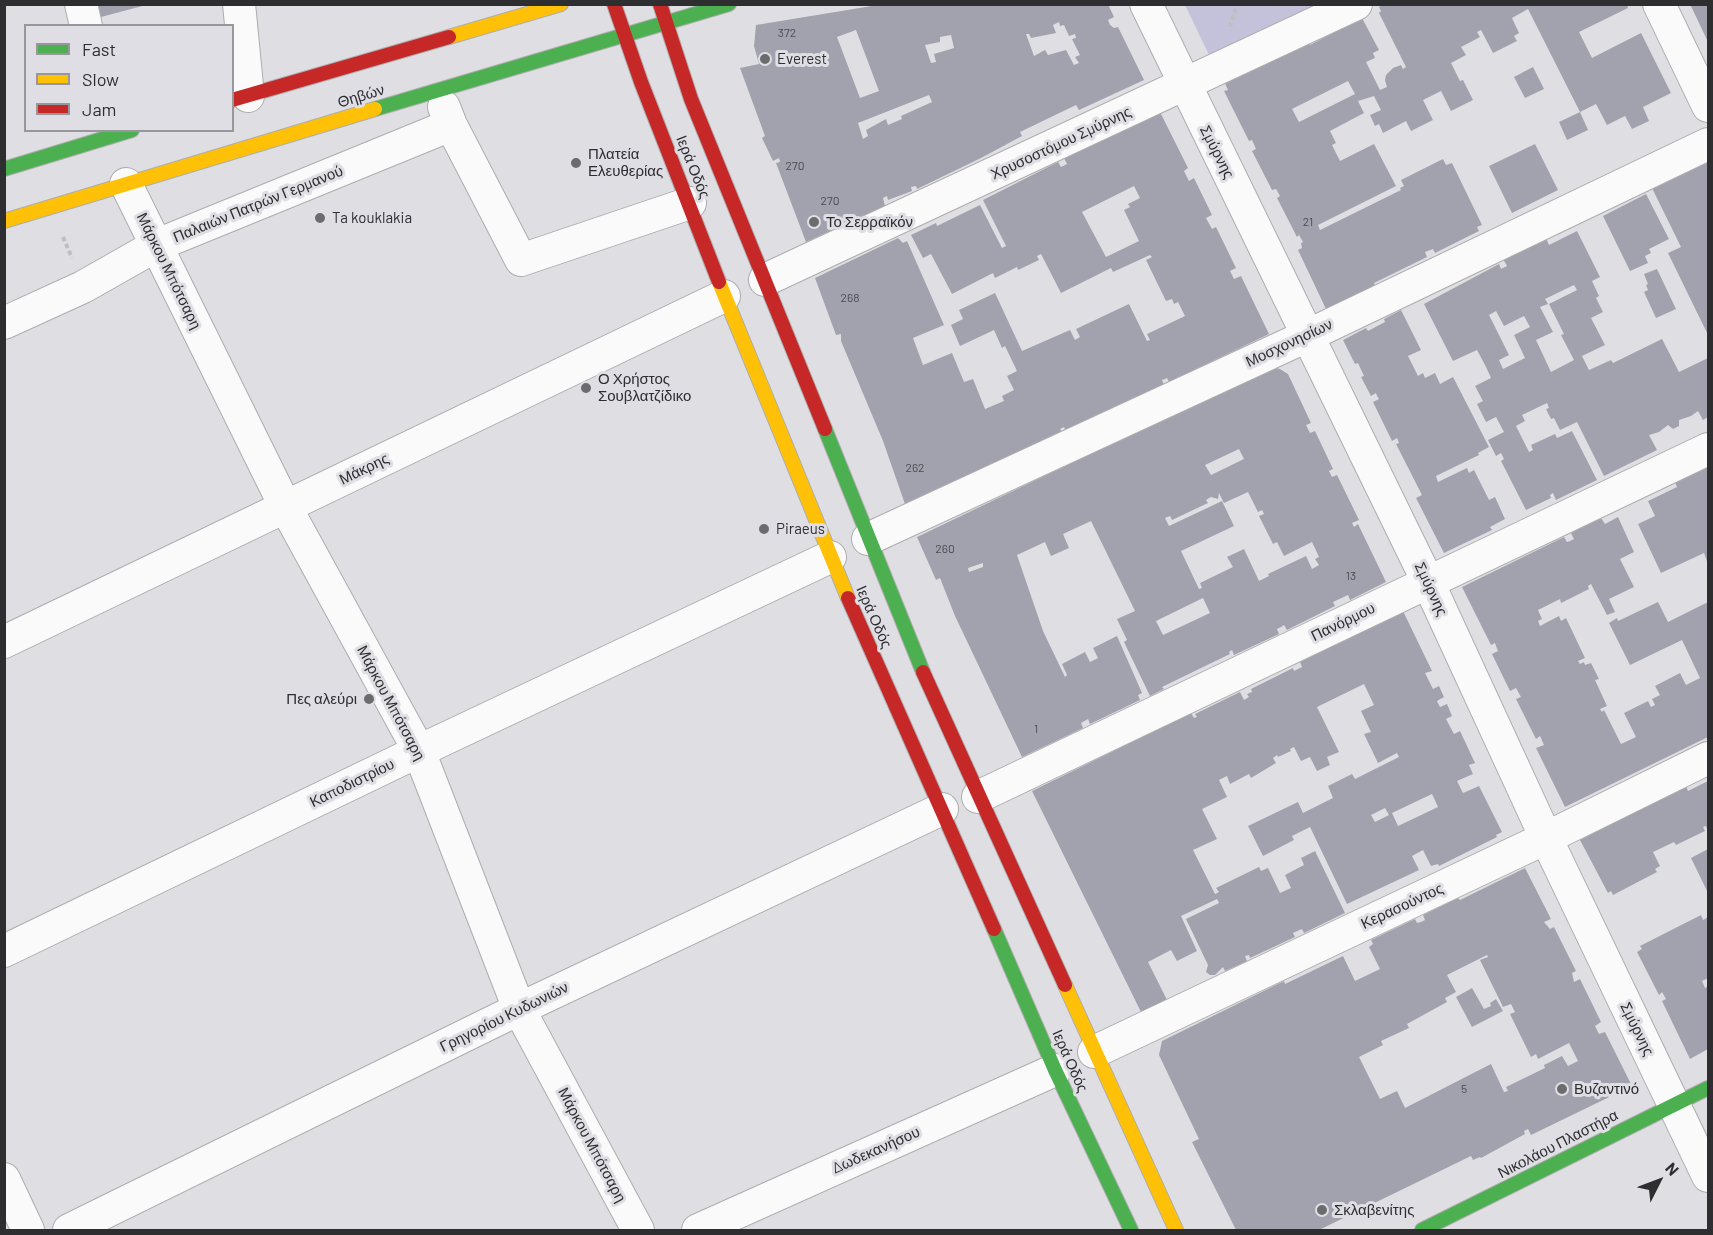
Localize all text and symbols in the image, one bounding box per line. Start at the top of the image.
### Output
legend [24,24,234,132]
house number: 372 [778,26,796,40]
text: Fast [82,38,116,60]
place label: Everest [777,50,827,68]
marker: Everest [758,52,772,66]
text: Slow [82,68,119,90]
street label: Θηβών [335,80,387,112]
text: Jam [82,98,116,120]
street label: Χρυσοστόμου Σμύρνης [988,103,1134,183]
street label: Σμύρνης [1196,122,1238,182]
street label: Ιερά Οδός [672,133,714,201]
place label: Πλατεία Ελευθερίας [588,145,663,180]
marker: Πλατεία Ελευθερίας [569,156,583,170]
house number: 270 [786,159,804,173]
street label: Παλαιών Πατρών Γερμανού [170,162,346,246]
house number: 270 [821,194,839,208]
place label: Ta kouklakia [332,209,412,227]
street label: Μάρκου Μπότσαρη [133,210,205,332]
marker: Ta kouklakia [313,211,327,225]
place label: Το Σερραϊκόν [826,213,913,231]
marker: Το Σερραϊκόν [807,215,821,229]
house number: 21 [1303,215,1313,229]
house number: 268 [841,291,859,305]
street label: Μοσχονησίων [1243,315,1335,371]
place label: Ο Χρήστος Σουβλατζίδικο [598,370,691,405]
marker: Ο Χρήστος Σουβλατζίδικο [579,381,593,395]
street label: Μάκρης [336,449,392,489]
house number: 262 [905,461,925,475]
place label: Piraeus [776,520,825,538]
marker: Piraeus [757,522,771,536]
house number: 260 [935,542,955,556]
street label: Σμύρνης [1411,559,1451,619]
house number: 13 [1346,569,1356,583]
street label: Ιερά Οδός [852,583,896,651]
street label: Πανόρμου [1308,599,1378,645]
street label: Μάρκου Μπότσαρη [353,643,429,763]
place label: Πες αλεύρι [286,690,357,708]
marker: Πες αλεύρι [362,692,376,706]
house number: 1 [1034,722,1038,736]
street label: Καποδιστρίου [307,755,397,811]
street label: Κερασούντος [1358,879,1446,933]
street label: Γρηγορίου Κυδωνιών [437,978,571,1056]
street label: Σμύρνης [1616,999,1658,1059]
street label: Ιερά Οδός [1048,1027,1092,1095]
place label: Βυζαντινό [1574,1080,1639,1098]
house number: 5 [1461,1082,1467,1096]
marker: Βυζαντινό [1555,1082,1569,1096]
street label: Μάρκου Μπότσαρη [554,1085,630,1205]
street label: Νικολάου Πλαστήρα [1495,1106,1621,1182]
street label: Δωδεκανήσου [829,1123,923,1177]
north arrow [1629,1151,1689,1211]
text: N [1662,1158,1683,1179]
place label: Σκλαβενίτης [1334,1201,1414,1219]
marker: Σκλαβενίτης [1315,1203,1329,1217]

